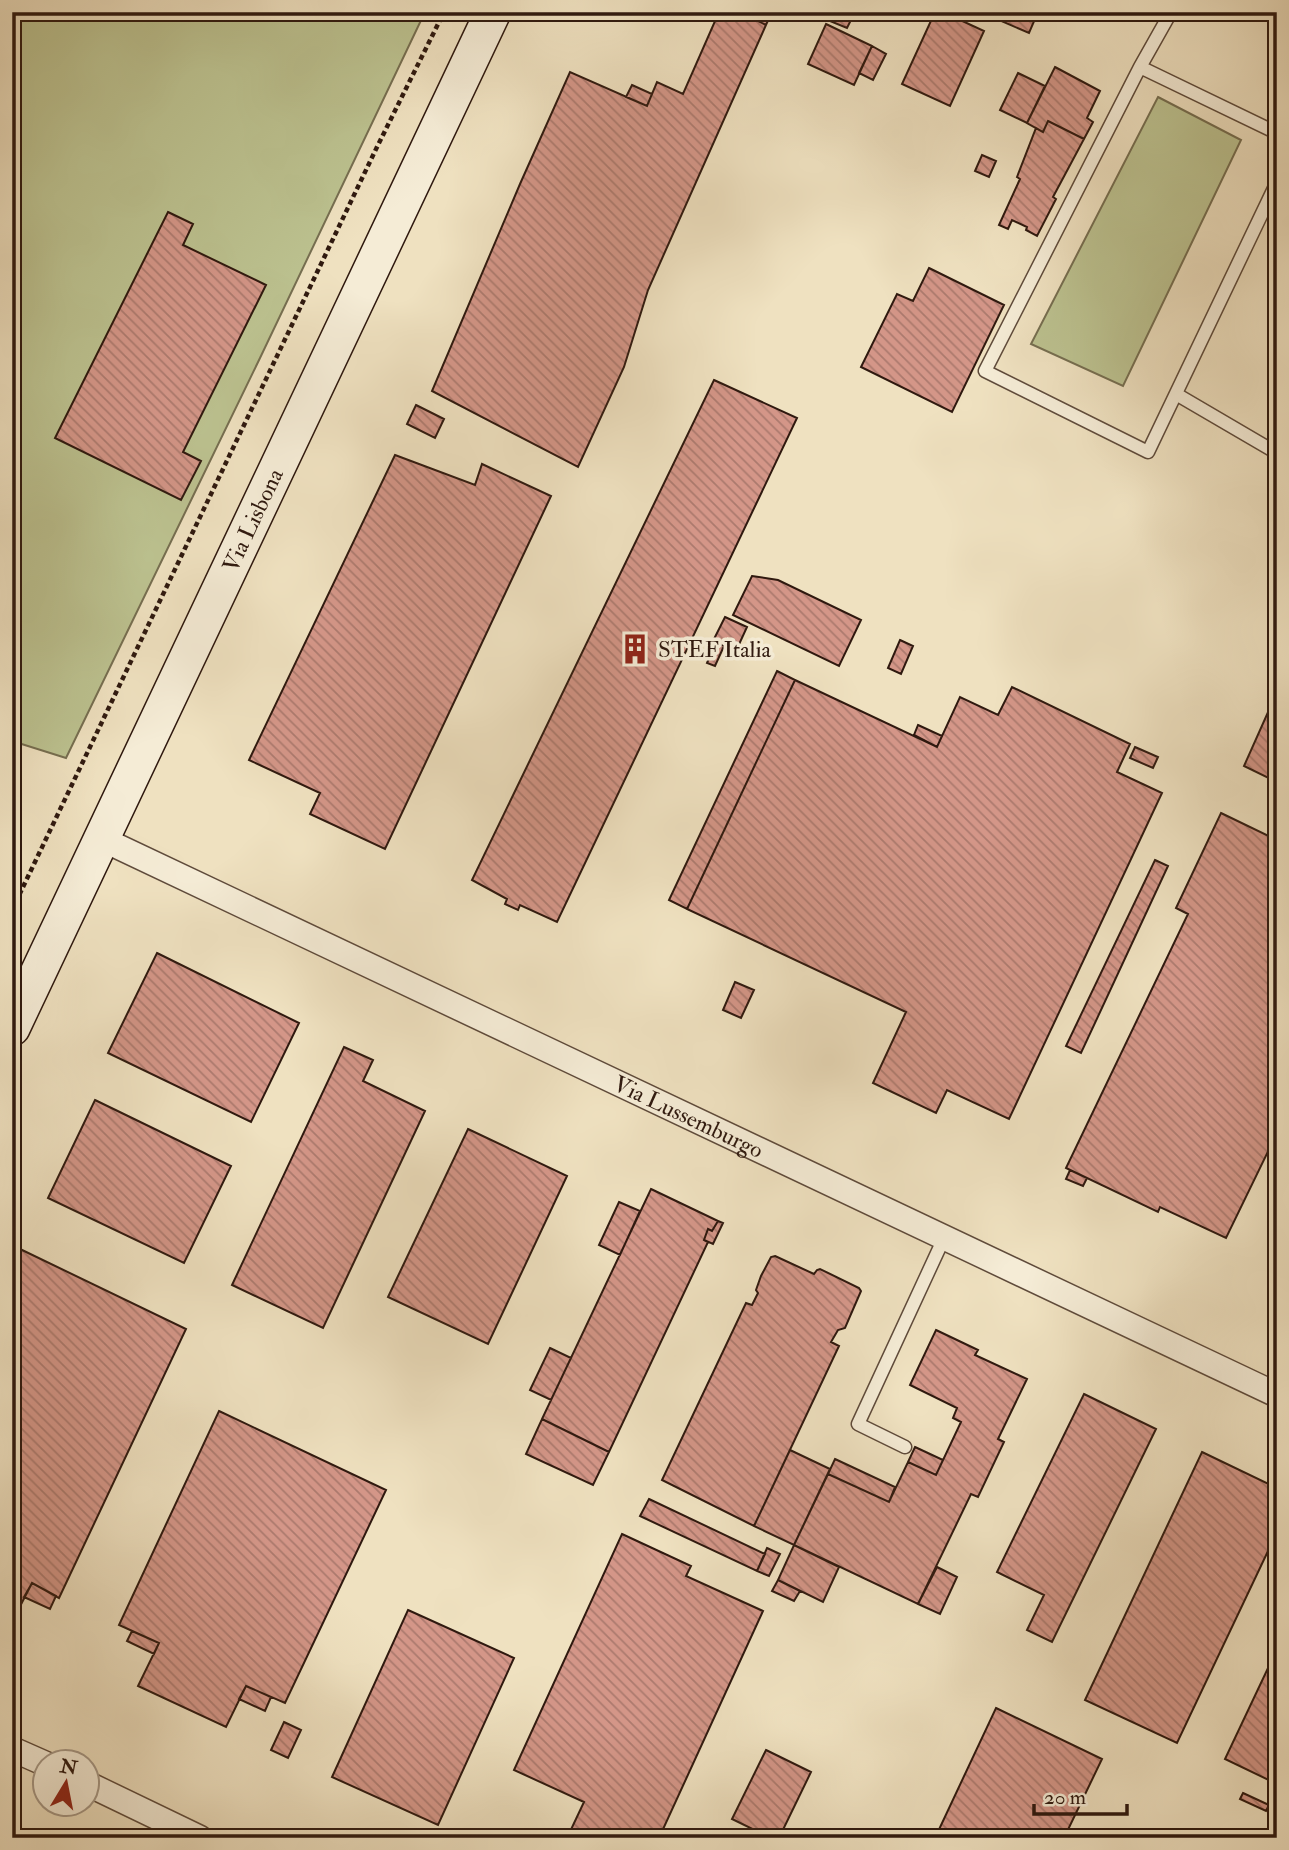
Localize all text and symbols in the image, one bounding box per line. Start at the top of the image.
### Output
street label: Via Lisbona [216,463,290,576]
building icon: STEF Italia [618,632,652,666]
place label: STEF Italia [658,635,772,664]
street label: Via Lussemburgo [609,1069,768,1164]
north arrow [32,1748,102,1818]
text: N [57,1754,80,1781]
scale bar [1034,1773,1126,1817]
text: 20 m [1044,1784,1086,1811]

